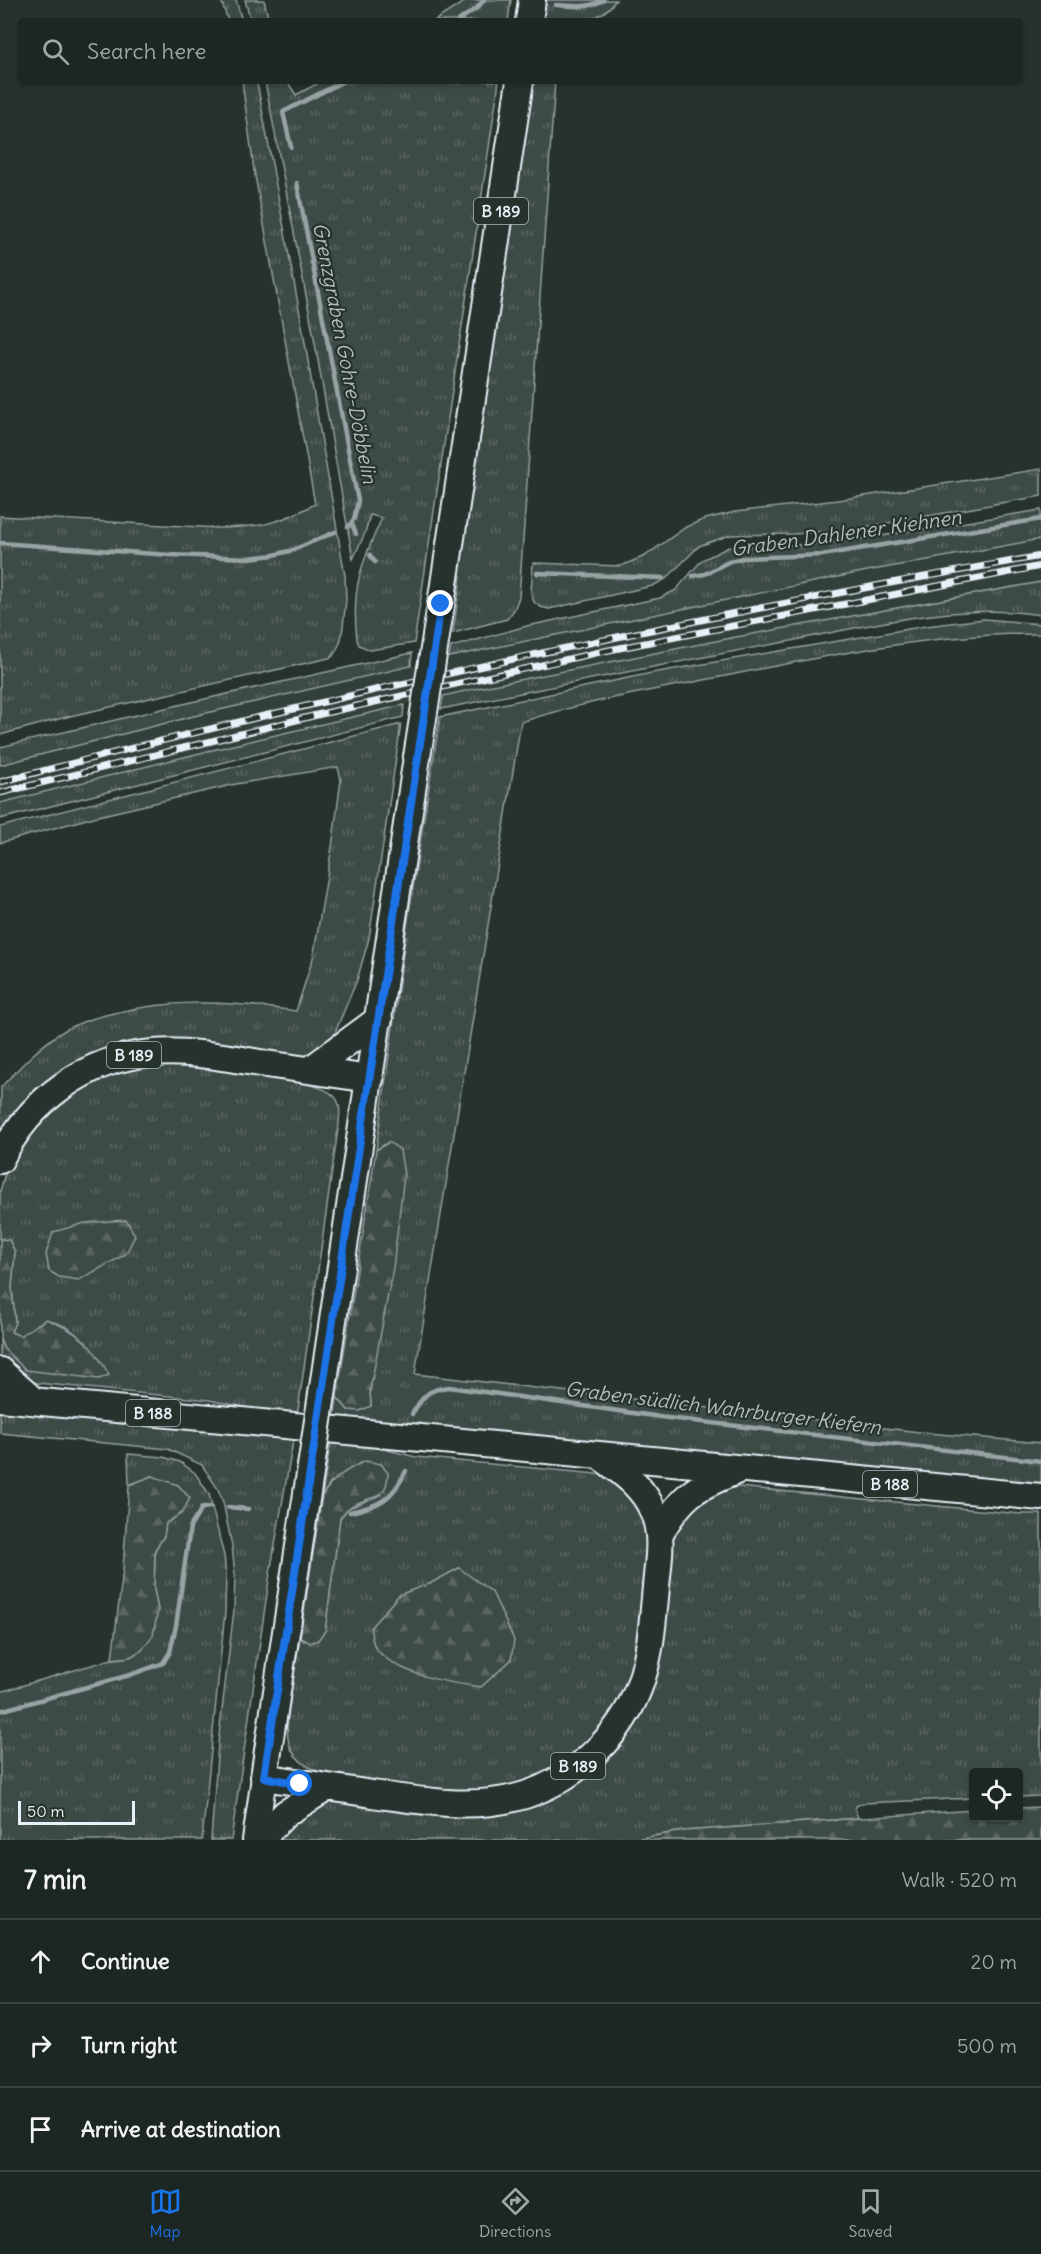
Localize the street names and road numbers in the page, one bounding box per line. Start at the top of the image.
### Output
road number: B 189 [474,198,528,224]
road number: B 189 [107,1042,161,1068]
road number: B 188 [126,1400,180,1426]
road number: B 188 [863,1471,917,1497]
road number: B 189 [551,1753,605,1779]

